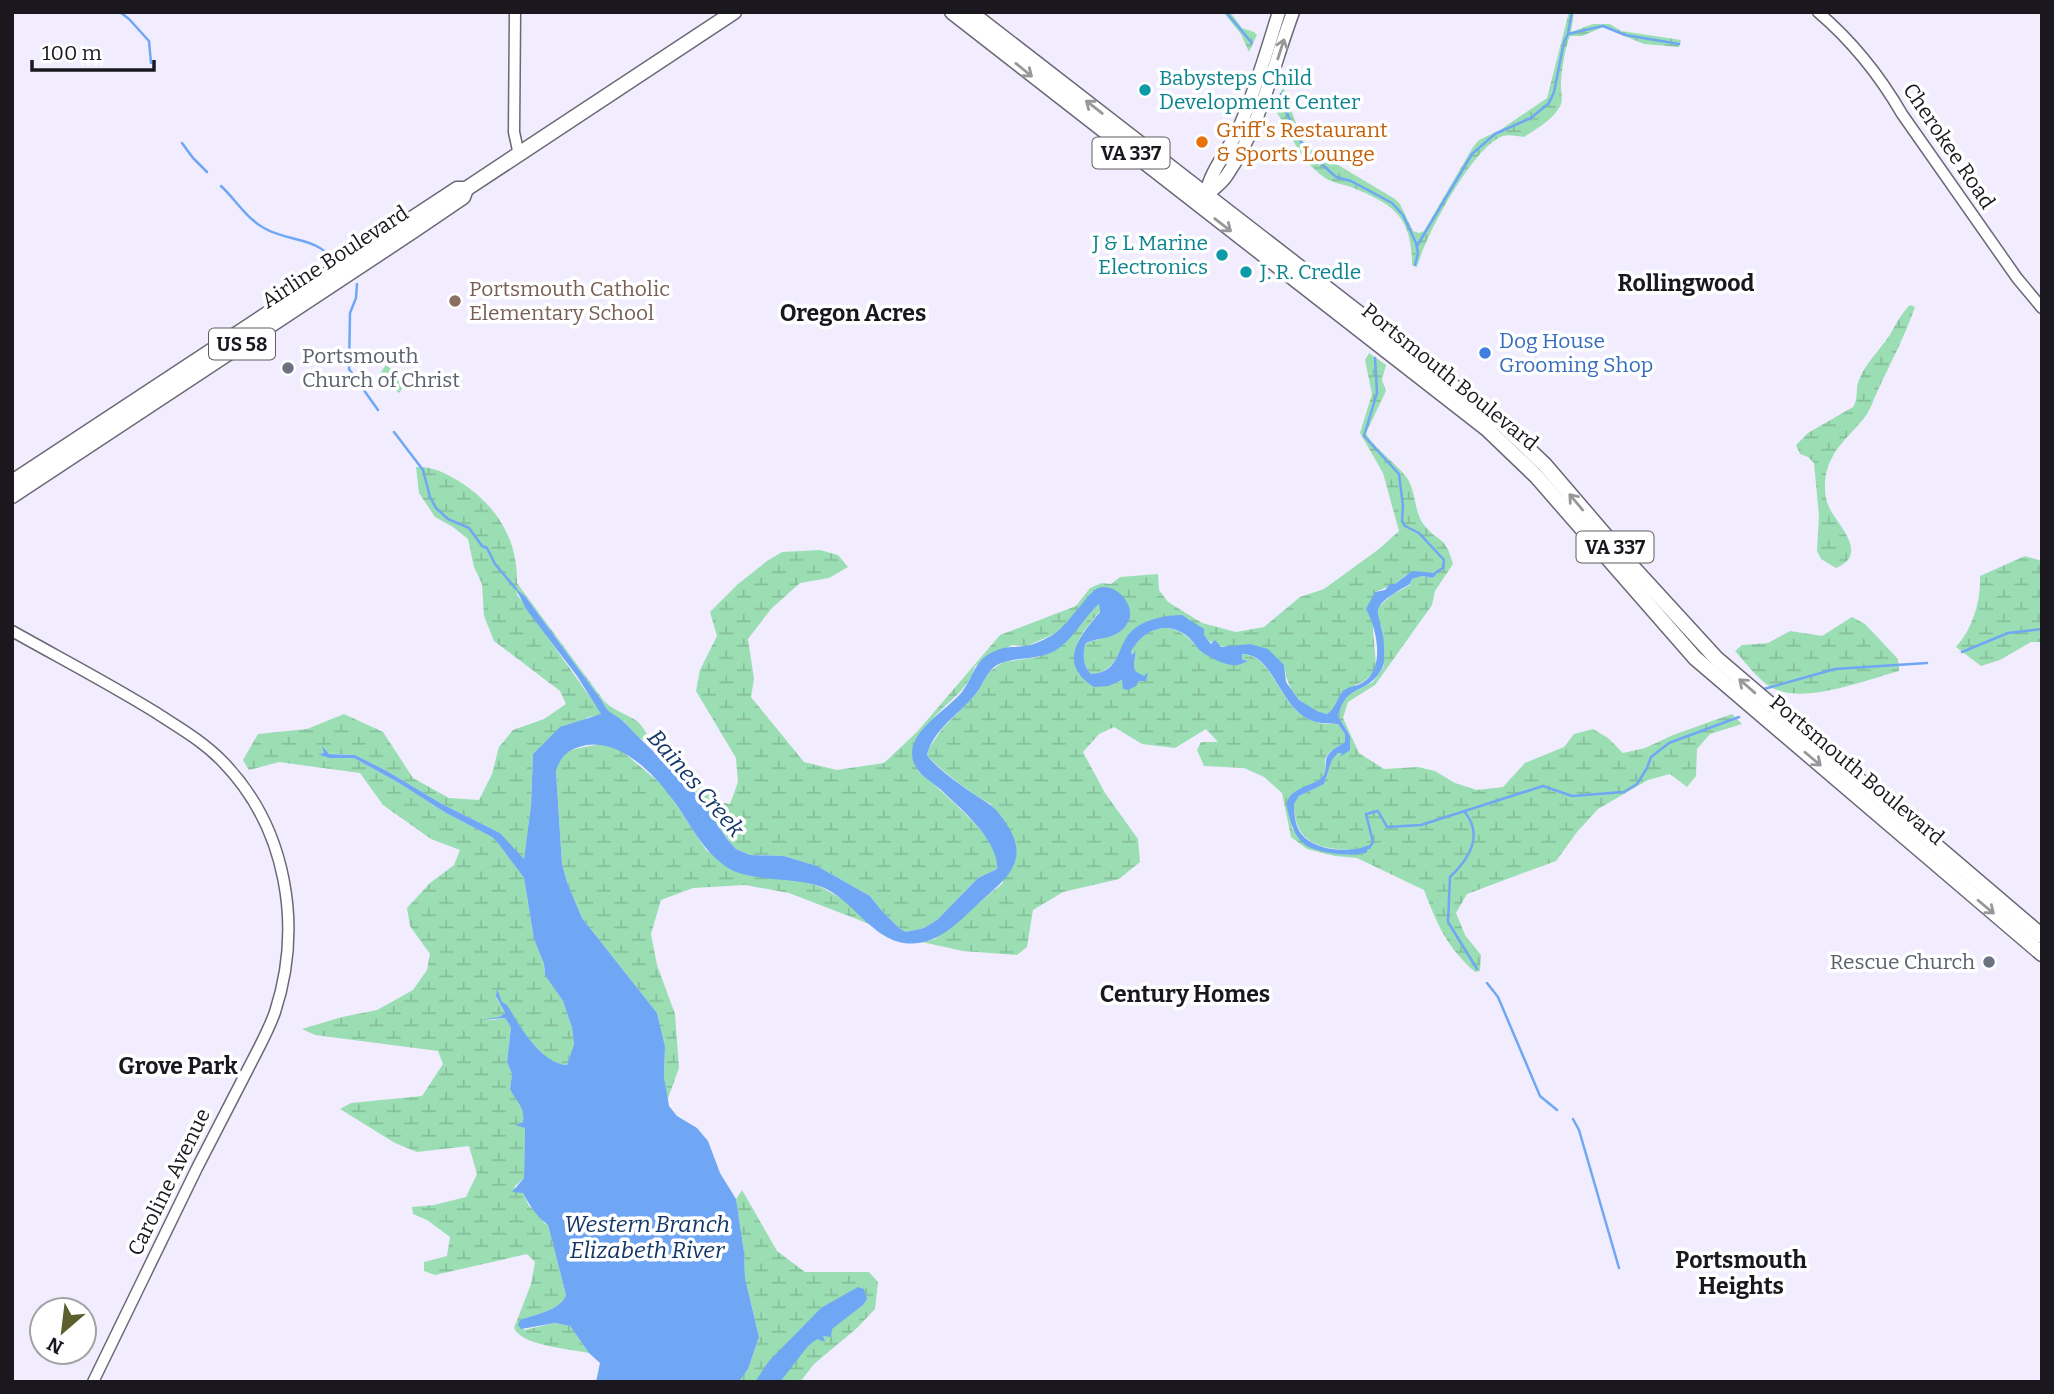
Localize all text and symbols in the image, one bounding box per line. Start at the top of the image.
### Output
scale bar [32,28,154,72]
one-way arrow [1276,38,1288,60]
text: 100 m [42,40,102,66]
one-way arrow [1015,62,1033,77]
place label: Babysteps Child Development Center [1159,65,1360,115]
street label: Cherokee Road [1897,78,2001,214]
marker: Babysteps Child Development Center [1137,82,1153,98]
one-way arrow [1085,100,1104,115]
place label: Griff's Restaurant & Sports Lounge [1216,117,1388,167]
marker: Griff's Restaurant & Sports Lounge [1194,134,1210,150]
road number: VA 337 [1092,138,1170,168]
street label: Airline Boulevard [257,200,413,314]
one-way arrow [1213,217,1232,232]
place label: J & L Marine Electronics [1091,230,1208,280]
marker: J & L Marine Electronics [1214,247,1230,263]
place label: J. R. Credle [1259,259,1361,285]
marker: J. R. Credle [1238,264,1254,280]
district label: Rollingwood [1618,269,1755,297]
place label: Portsmouth Catholic Elementary School [469,276,670,326]
marker: Portsmouth Catholic Elementary School [447,293,463,309]
street label: Portsmouth Boulevard [1356,298,1544,456]
district label: Oregon Acres [780,299,926,327]
road number: US 58 [209,328,275,360]
place label: Dog House Grooming Shop [1499,328,1653,378]
place label: Portsmouth Church of Christ [302,343,460,393]
marker: Dog House Grooming Shop [1477,345,1493,361]
marker: Portsmouth Church of Christ [280,360,296,376]
one-way arrow [1568,493,1584,511]
road number: VA 337 [1576,532,1654,562]
one-way arrow [1738,678,1756,694]
street label: Portsmouth Boulevard [1765,689,1949,851]
water label: Baines Creek [642,723,751,843]
one-way arrow [1803,751,1821,767]
one-way arrow [1976,899,1994,915]
place label: Rescue Church [1830,949,1975,975]
marker: Rescue Church [1981,954,1997,970]
district label: Century Homes [1100,980,1270,1008]
district label: Grove Park [118,1052,238,1080]
street label: Caroline Avenue [122,1104,216,1260]
water label: Western Branch Elizabeth River [564,1210,730,1264]
district label: Portsmouth Heights [1675,1246,1807,1300]
north arrow [28,1296,98,1366]
text: N [43,1332,67,1359]

